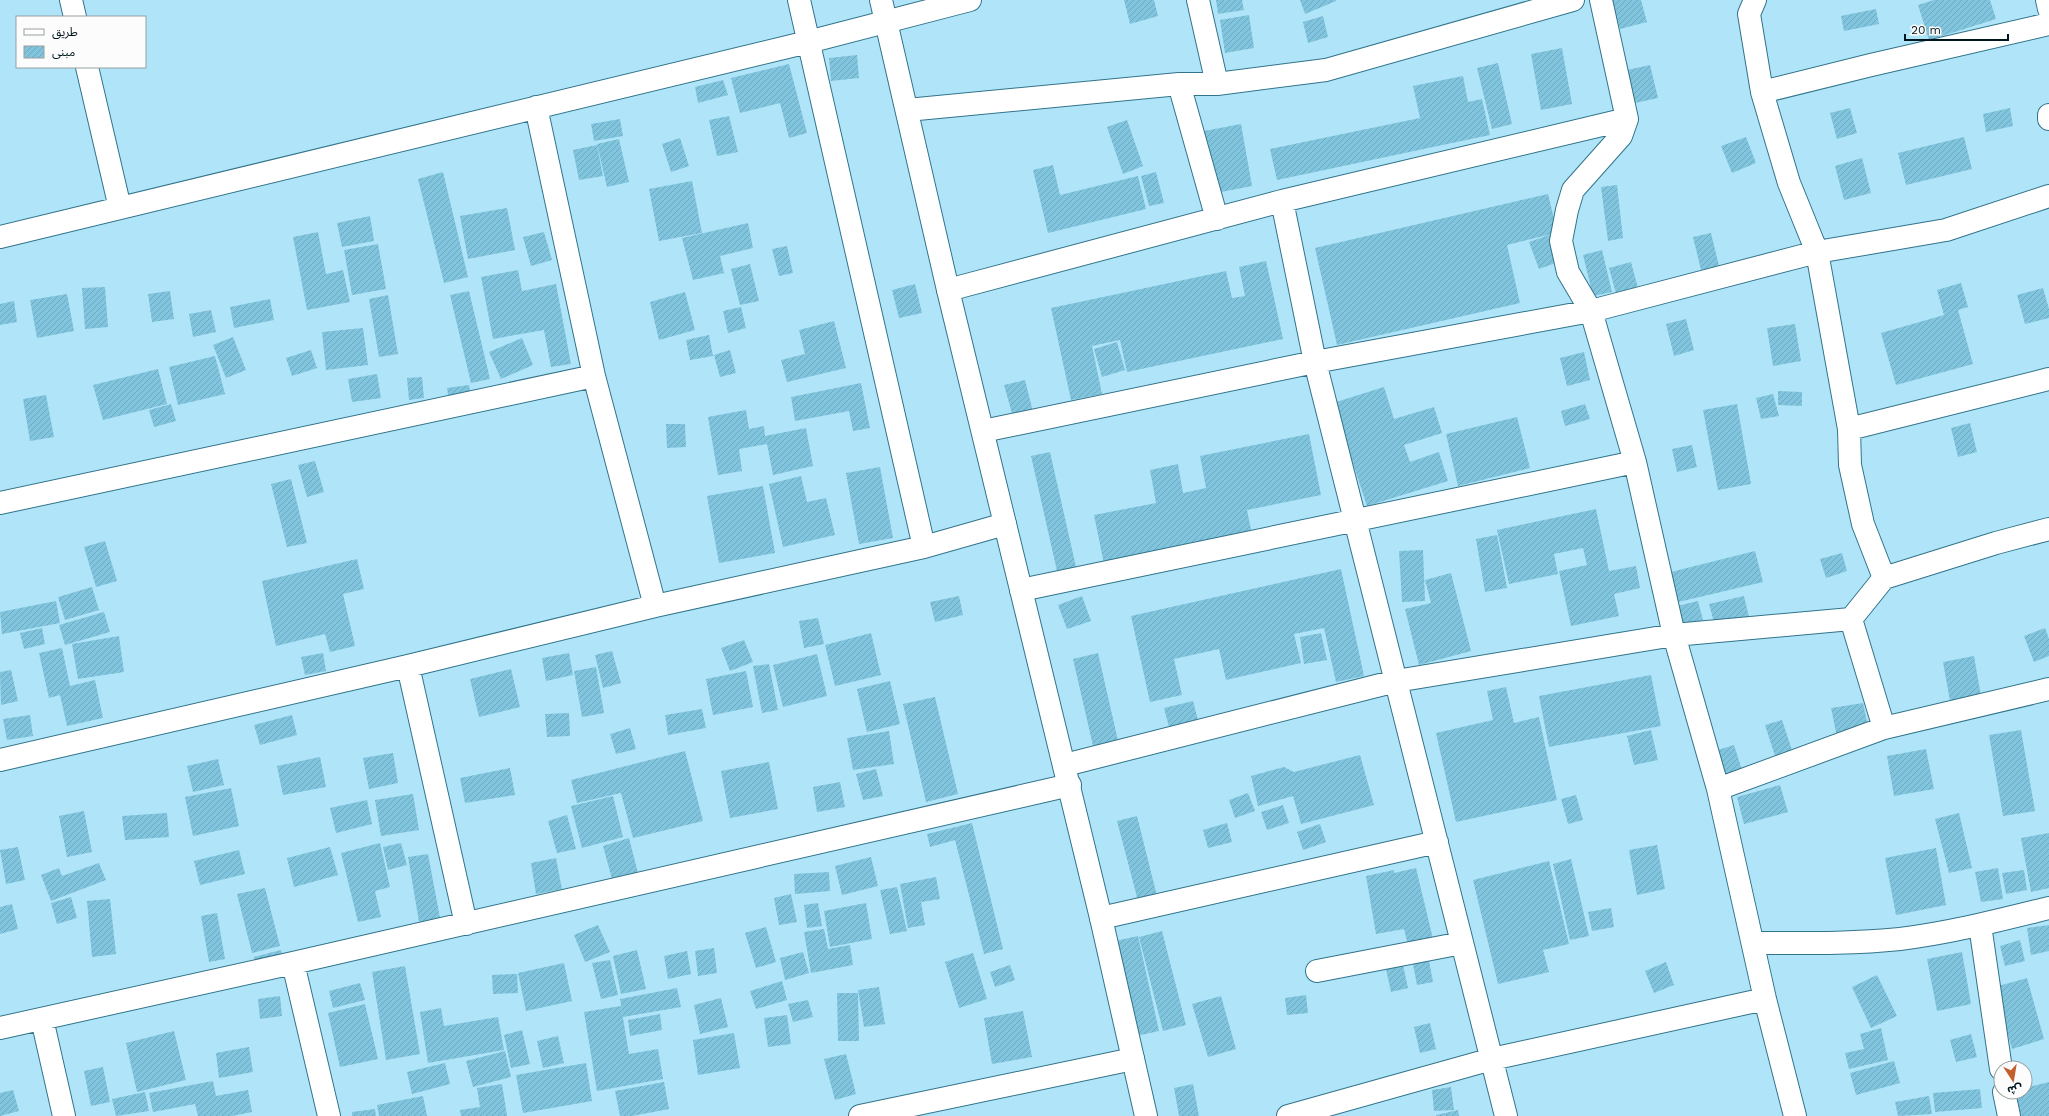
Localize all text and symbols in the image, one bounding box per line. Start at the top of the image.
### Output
legend [16,16,146,68]
scale bar [1905,16,2008,42]
text: 20 m [1911,23,1941,37]
text: طريق [52,25,78,40]
text: مبنى [52,45,75,59]
north arrow [1993,1060,2033,1100]
text: ش [2006,1081,2024,1097]

